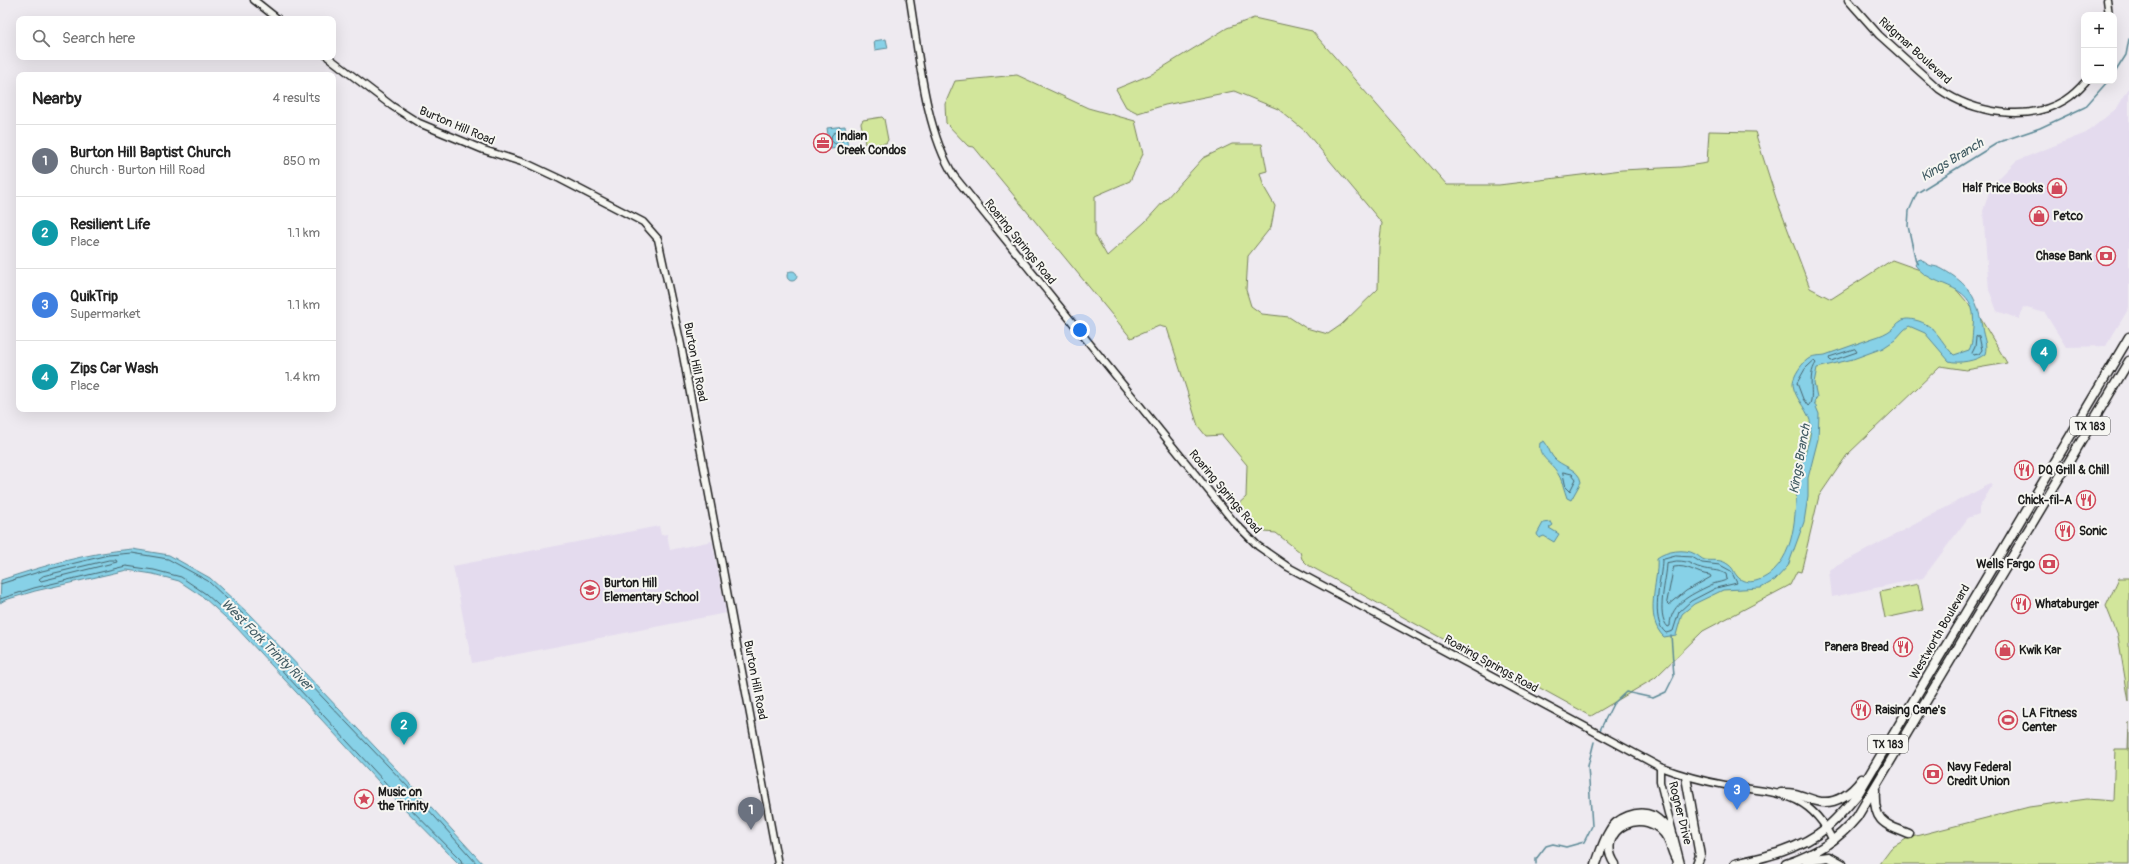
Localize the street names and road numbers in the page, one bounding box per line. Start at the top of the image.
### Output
street label: Ridgmar Boulevard [1875,14,1955,88]
street label: Burton Hill Road [417,103,497,149]
street label: Roaring Springs Road [981,196,1059,288]
street label: Burton Hill Road [680,321,710,403]
road number: TX 183 [2070,417,2110,435]
street label: Roaring Springs Road [1185,447,1265,537]
street label: Westworth Boulevard [1907,582,1973,682]
street label: Roaring Springs Road [1441,632,1541,696]
street label: Burton Hill Road [740,639,770,721]
road number: TX 183 [1868,735,1908,753]
street label: Rogner Drive [1665,780,1695,846]

